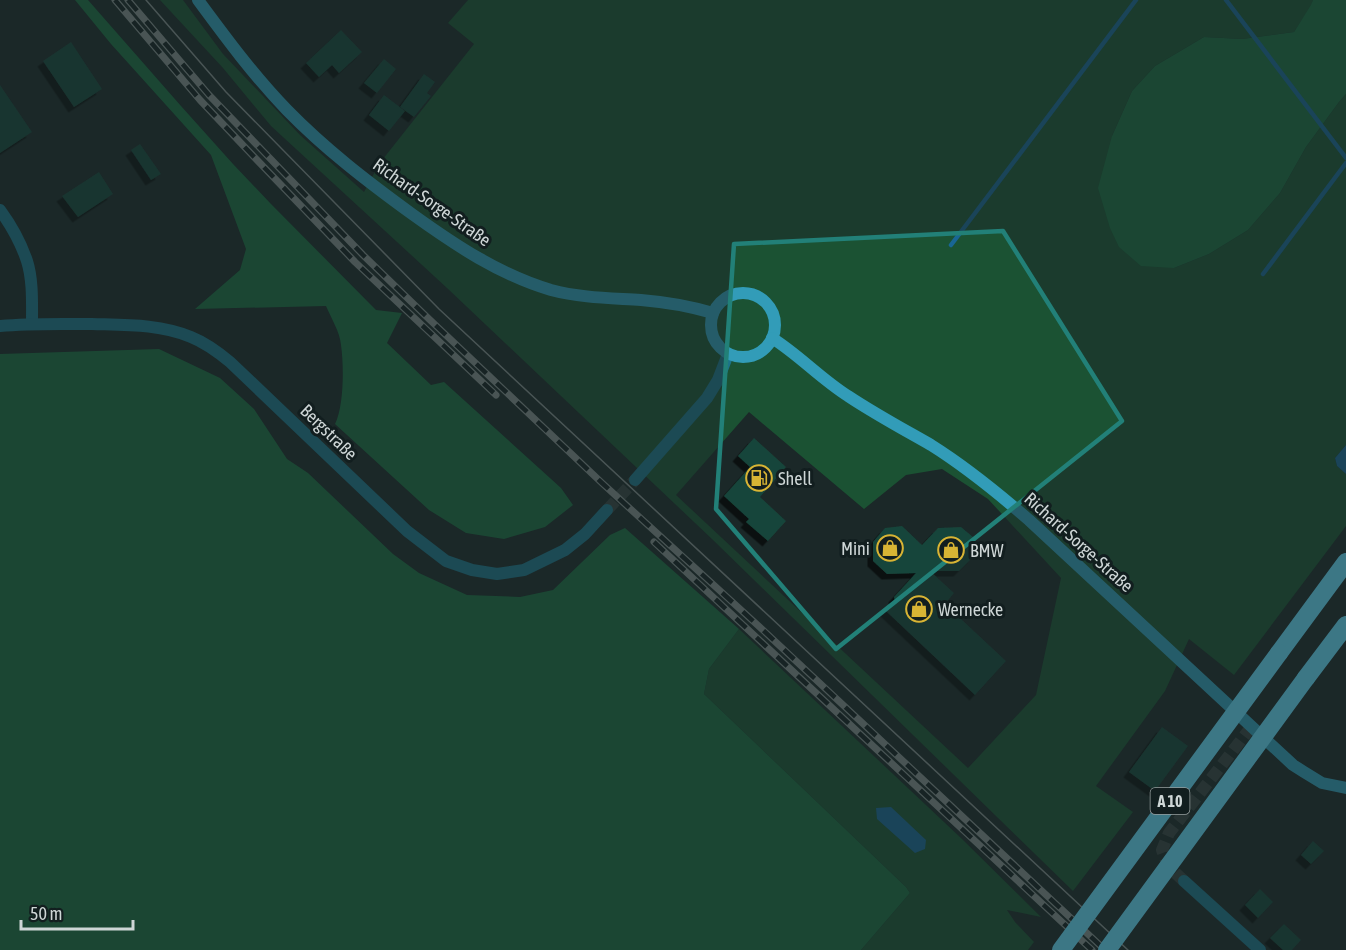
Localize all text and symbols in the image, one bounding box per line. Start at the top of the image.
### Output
street label: Richard-Sorge-Straße [369,154,495,250]
street label: Bergstraße [296,400,362,464]
fuel station icon: Shell [744,463,774,493]
place label: Shell [778,468,812,489]
street label: Richard-Sorge-Straße [1020,488,1138,596]
shop icon: Mini [875,533,905,563]
shop icon: BMW [936,535,966,565]
place label: Mini [841,538,870,559]
place label: BMW [970,540,1004,561]
shop icon: Wernecke [904,594,934,624]
place label: Wernecke [938,599,1003,620]
road number: A 10 [1150,788,1190,814]
scale bar [21,893,134,931]
text: 50 m [30,903,62,924]

